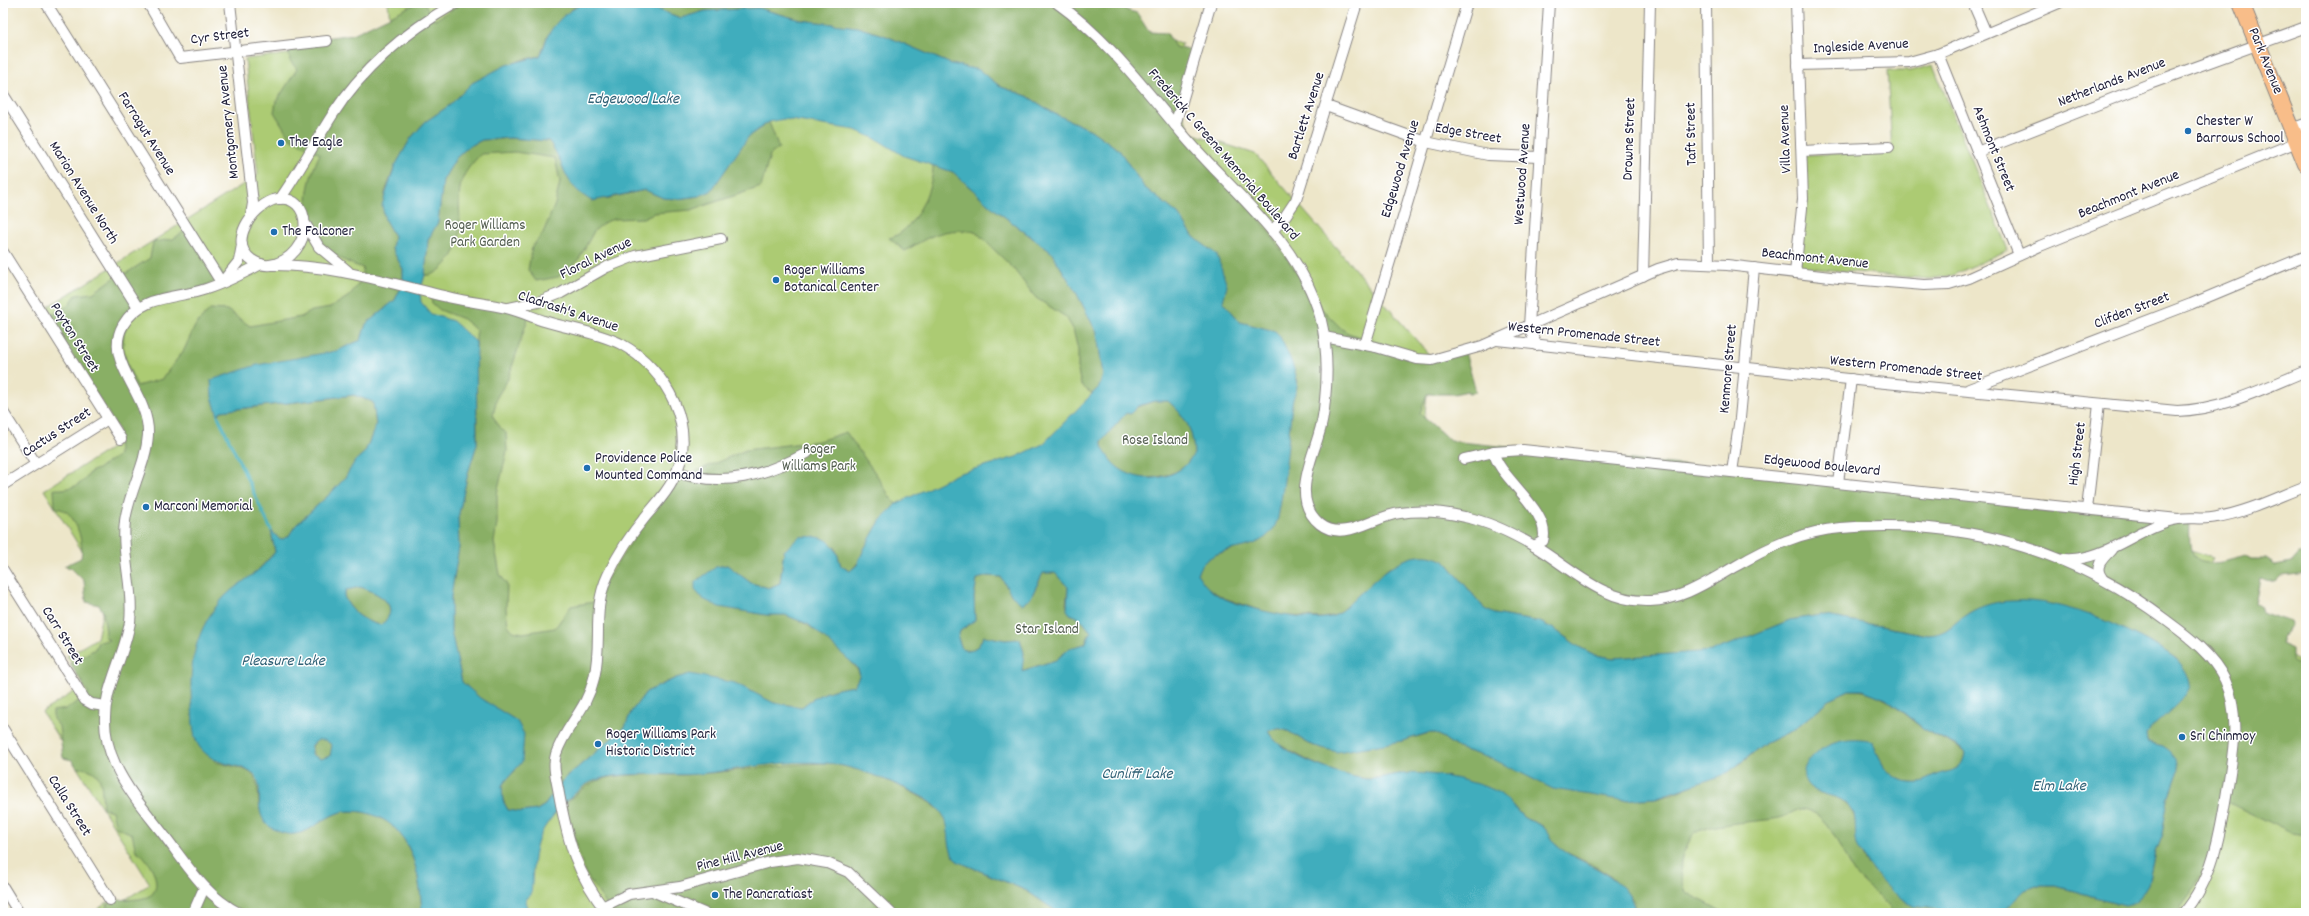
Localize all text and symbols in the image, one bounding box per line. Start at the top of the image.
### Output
street label: Cyr Street [189,22,251,52]
street label: Park Avenue [2242,24,2288,98]
street label: Ingleside Avenue [1813,33,1910,60]
street label: Netherlands Avenue [2055,52,2169,114]
street label: Montgomery Avenue [212,64,246,180]
street label: Frederick C Greene Memorial Boulevard [1142,64,1304,246]
street label: Bartlett Avenue [1282,69,1332,163]
street label: Farragut Avenue [112,88,181,180]
water label: Edgewood Lake [587,88,680,111]
street label: Drowne Street [1618,97,1642,181]
street label: Taft Street [1680,101,1704,166]
street label: Ashmont Street [1966,103,2020,196]
street label: Villa Avenue [1774,104,1798,174]
place label: Chester W Barrows School [2196,111,2284,150]
street label: Edgewood Avenue [1376,117,1426,221]
street label: Edge Street [1433,117,1503,151]
street label: Westwood Avenue [1508,122,1538,225]
marker: Chester W Barrows School [2183,126,2193,136]
place label: The Eagle [289,132,343,154]
street label: Marion Avenue North [42,137,124,249]
marker: The Eagle [276,138,286,148]
street label: Beachmont Avenue [2075,165,2183,225]
park label: Roger Williams Park Garden [444,215,526,254]
place label: The Falconer [282,221,354,243]
marker: The Falconer [269,227,279,237]
street label: Floral Avenue [556,232,636,286]
street label: Beachmont Avenue [1760,242,1870,276]
place label: Roger Williams Botanical Center [784,260,879,299]
marker: Roger Williams Botanical Center [771,275,781,285]
street label: Cladrash's Avenue [515,285,622,339]
street label: Clifden Street [2091,286,2173,336]
street label: Payton Street [44,299,104,378]
street label: Western Promenade Street [1507,316,1662,354]
street label: Kenmore Street [1714,323,1744,415]
street label: Western Promenade Street [1829,350,1984,388]
street label: Cactus Street [18,402,96,464]
street label: High Street [2063,421,2093,487]
park label: Rose Island [1122,430,1188,452]
park label: Roger Williams Park [782,439,856,478]
place label: Providence Police Mounted Command [595,448,702,487]
street label: Edgewood Boulevard [1763,449,1881,483]
marker: Providence Police Mounted Command [582,463,592,473]
place label: Marconi Memorial [154,496,253,518]
marker: Marconi Memorial [141,502,151,512]
street label: Carr Street [35,602,89,670]
park label: Star Island [1015,619,1079,641]
water label: Pleasure Lake [241,650,326,673]
place label: Roger Williams Park Historic District [606,724,716,763]
place label: Sri Chinmoy [2190,726,2256,748]
marker: Sri Chinmoy [2177,732,2187,742]
marker: Roger Williams Park Historic District [593,739,603,749]
water label: Cunliff Lake [1101,763,1173,786]
street label: Calla Street [42,771,97,841]
water label: Elm Lake [2032,775,2087,798]
street label: Pine Hill Avenue [694,836,786,878]
place label: The Pancratiast [723,884,813,906]
marker: The Pancratiast [710,890,720,900]

